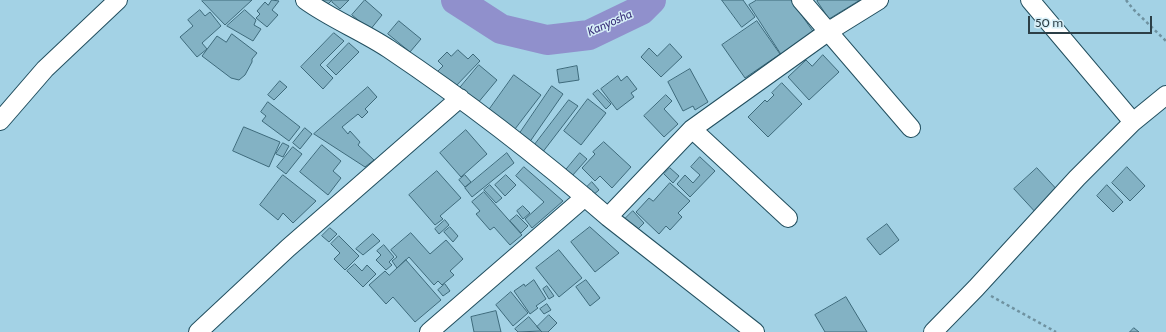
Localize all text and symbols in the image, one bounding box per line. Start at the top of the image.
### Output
water label: Kanyosha [585,7,635,39]
scale bar [1030,8,1154,34]
text: 50 m [1035,15,1063,30]

